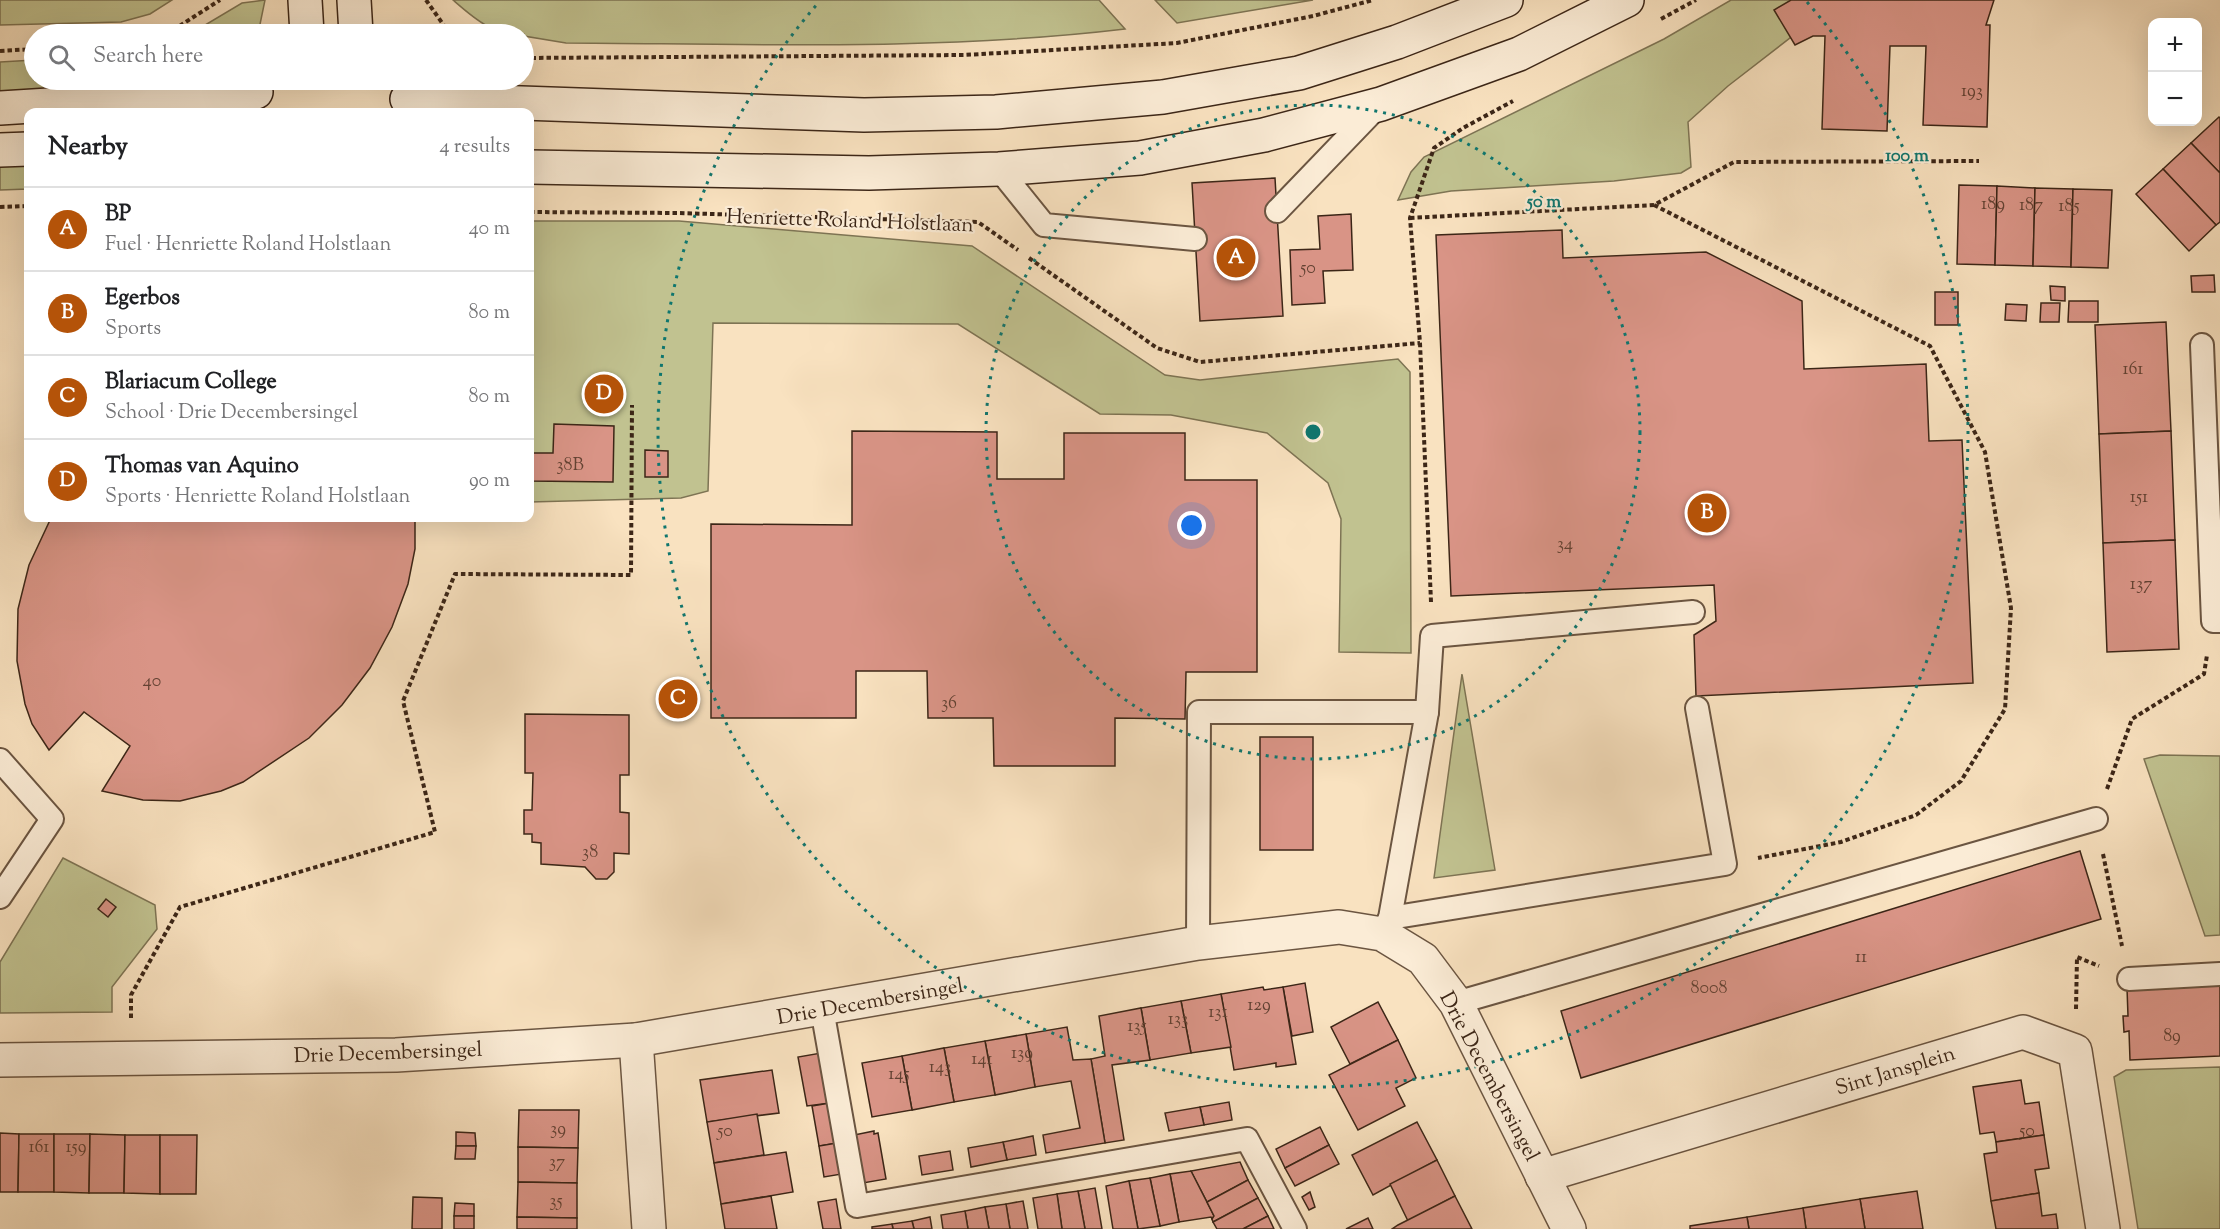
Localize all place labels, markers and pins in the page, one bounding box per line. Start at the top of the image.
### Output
pin: A [1216,236,1256,280]
pin: D [584,372,624,416]
centre of rings [1303,422,1323,442]
pin: B [1688,490,1726,536]
pin: C [658,676,698,722]

